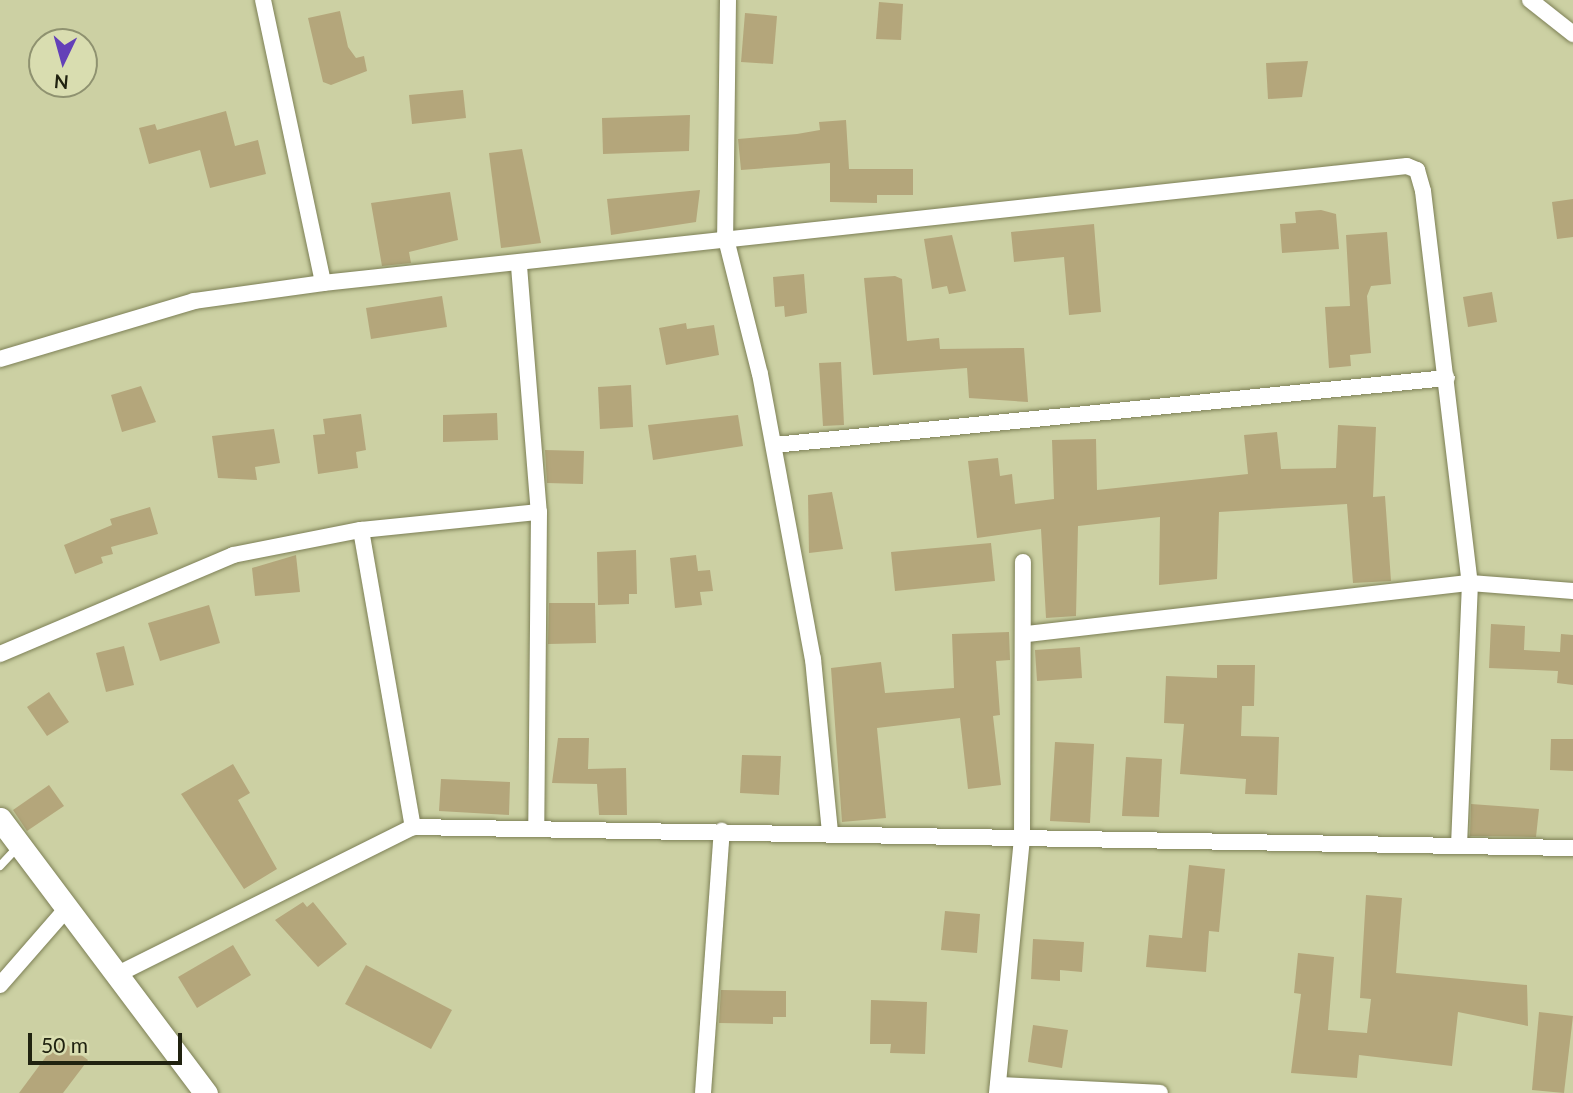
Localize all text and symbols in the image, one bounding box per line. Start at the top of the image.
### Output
north arrow [28,28,98,98]
text: N [53,70,70,95]
scale bar [32,1020,186,1064]
text: 50 m [41,1032,88,1057]

